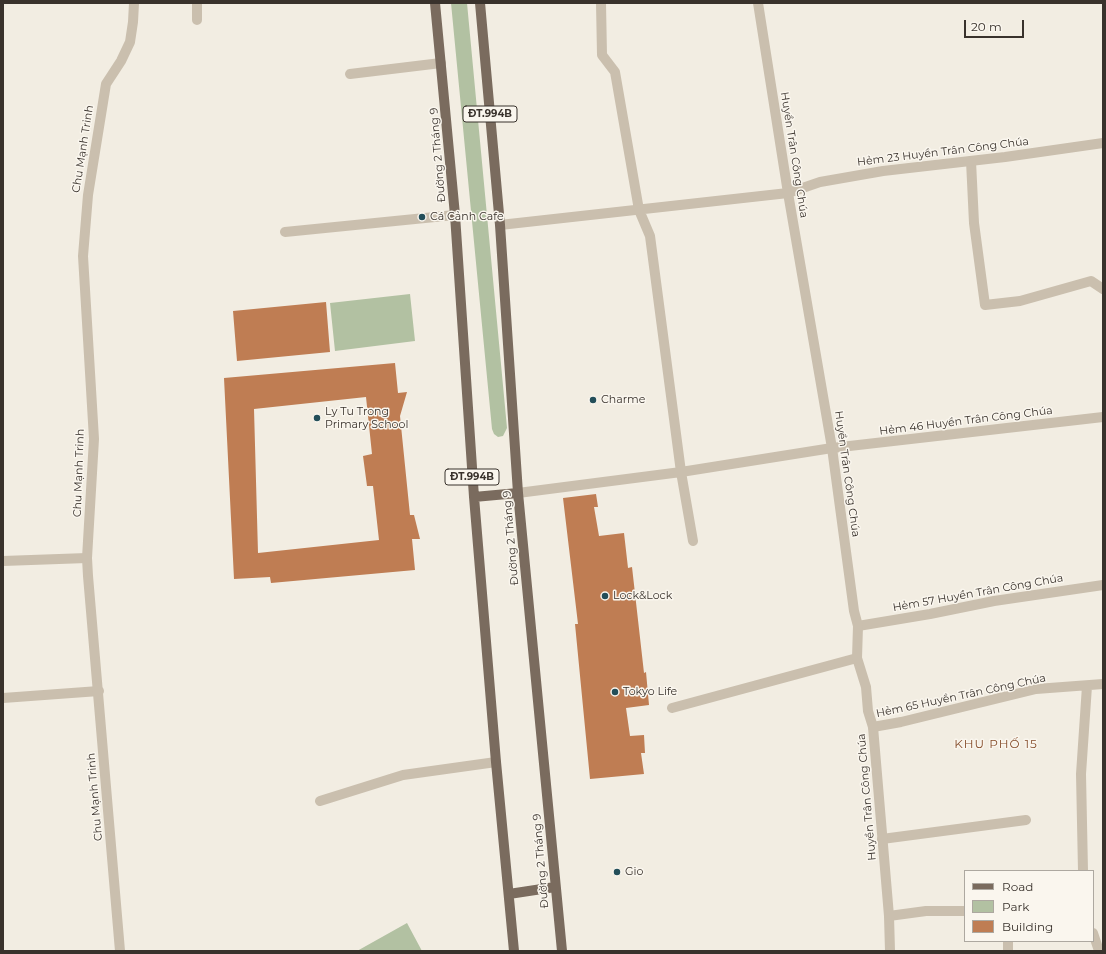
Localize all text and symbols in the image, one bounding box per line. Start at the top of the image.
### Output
scale bar [966,12,1026,38]
text: 20 m [971,19,1002,34]
street label: Huyền Trân Công Chúa [778,91,810,219]
street label: Chu Mạnh Trinh [70,104,96,194]
road number: ĐT.994B [463,106,517,122]
street label: Đường 2 Tháng 9 [427,107,449,203]
street label: Hẻm 23 Huyền Trân Công Chúa [856,135,1030,169]
place label: Cá Cảnh Cafe [430,210,504,224]
marker: Cá Cảnh Cafe [417,212,427,222]
place label: Charme [601,393,645,407]
marker: Charme [588,395,598,405]
street label: Hẻm 46 Huyền Trân Công Chúa [879,404,1053,438]
place label: Ly Tu Trong Primary School [325,405,408,431]
street label: Huyền Trân Công Chúa [832,410,862,538]
marker: Ly Tu Trong Primary School [312,413,322,423]
street label: Chu Mạnh Trinh [71,429,87,517]
road number: ĐT.994B [445,469,499,485]
street label: Đường 2 Tháng 9 [500,490,522,586]
street label: Hẻm 57 Huyền Trân Công Chúa [892,571,1064,615]
place label: Lock&Lock [613,589,672,603]
marker: Lock&Lock [600,591,610,601]
street label: Hẻm 65 Huyền Trân Công Chúa [875,672,1047,720]
place label: Tokyo Life [623,685,677,699]
marker: Tokyo Life [610,687,620,697]
street label: Huyền Trân Công Chúa [855,733,879,861]
district label: KHU PHỐ 15 [954,737,1038,751]
street label: Chu Mạnh Trinh [85,752,105,842]
street label: Đường 2 Tháng 9 [530,813,552,909]
place label: Gio [625,865,643,879]
marker: Gio [612,867,622,877]
legend [964,870,1094,942]
text: Road [1002,879,1033,894]
text: Park [1002,899,1029,914]
text: Building [1002,919,1053,934]

